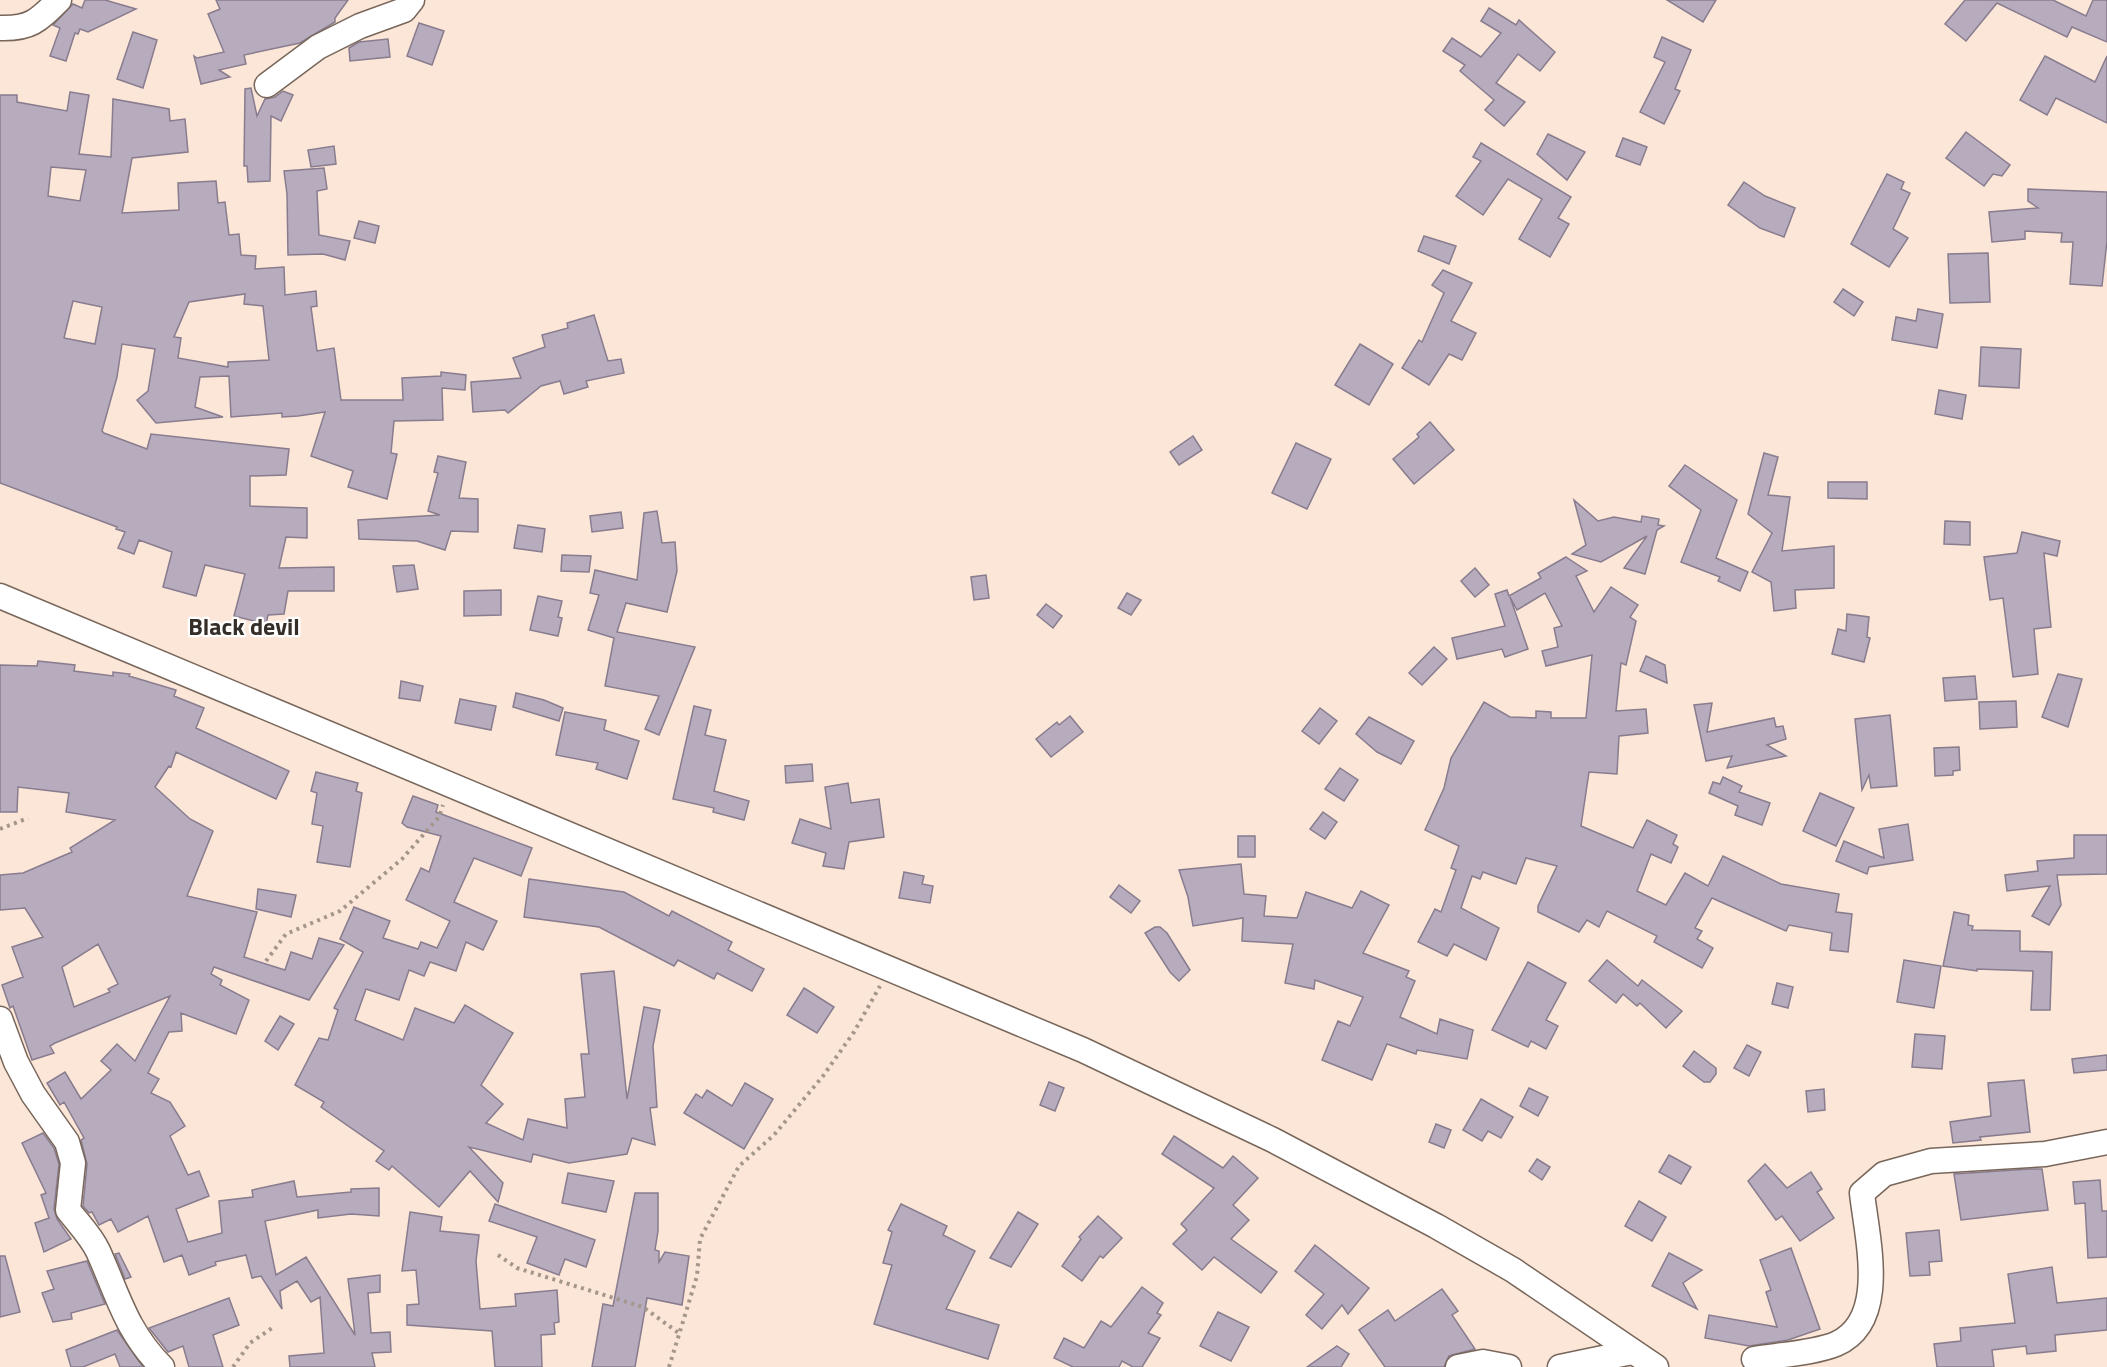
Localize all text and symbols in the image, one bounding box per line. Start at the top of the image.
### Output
district label: Black devil [188,608,300,644]

